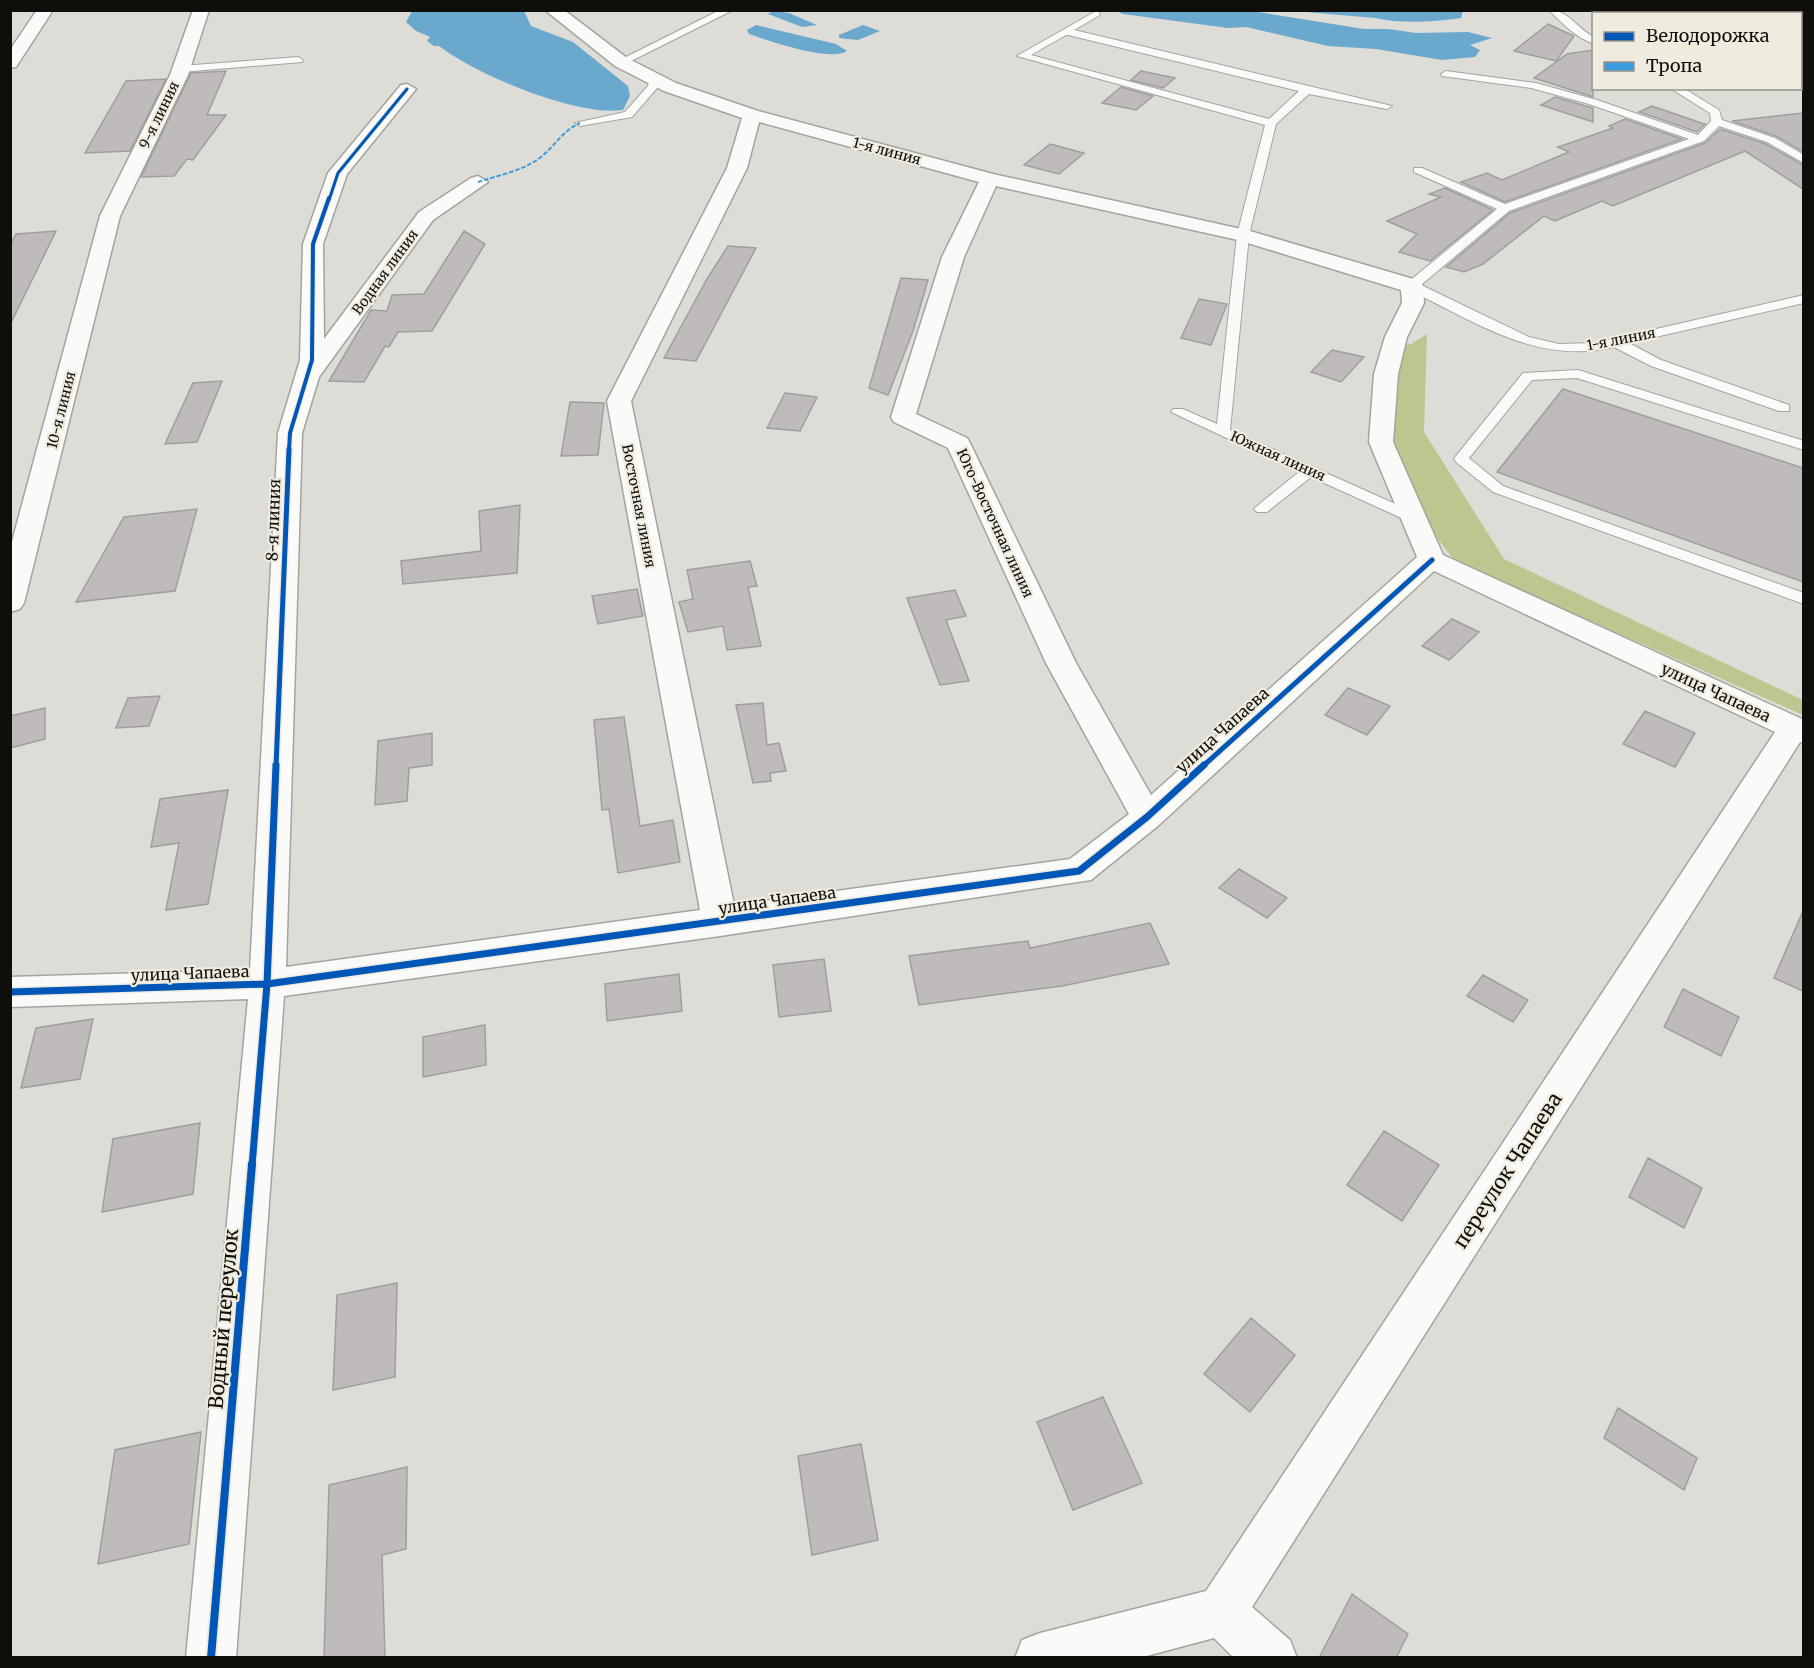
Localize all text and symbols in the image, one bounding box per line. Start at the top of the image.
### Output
legend [1592,12,1802,90]
text: Велодорожка [1646,24,1770,47]
text: Тропа [1646,54,1702,77]
street label: 9-я линия [135,78,183,152]
street label: 1-я линия [851,133,923,169]
street label: Водная линия [348,226,422,318]
street label: 1-я линия [1585,324,1657,354]
street label: 10-я линия [43,369,79,451]
street label: Южная линия [1228,427,1328,485]
street label: Восточная линия [618,443,660,569]
street label: Юго-Восточная линия [953,446,1037,600]
street label: 8-я линия [262,478,284,562]
street label: улица Чапаева [1658,658,1774,726]
street label: улица Чапаева [1171,683,1273,777]
street label: улица Чапаева [717,882,838,918]
street label: улица Чапаева [130,961,250,985]
street label: переулок Чапаева [1447,1087,1567,1253]
street label: Водный переулок [203,1227,243,1410]

